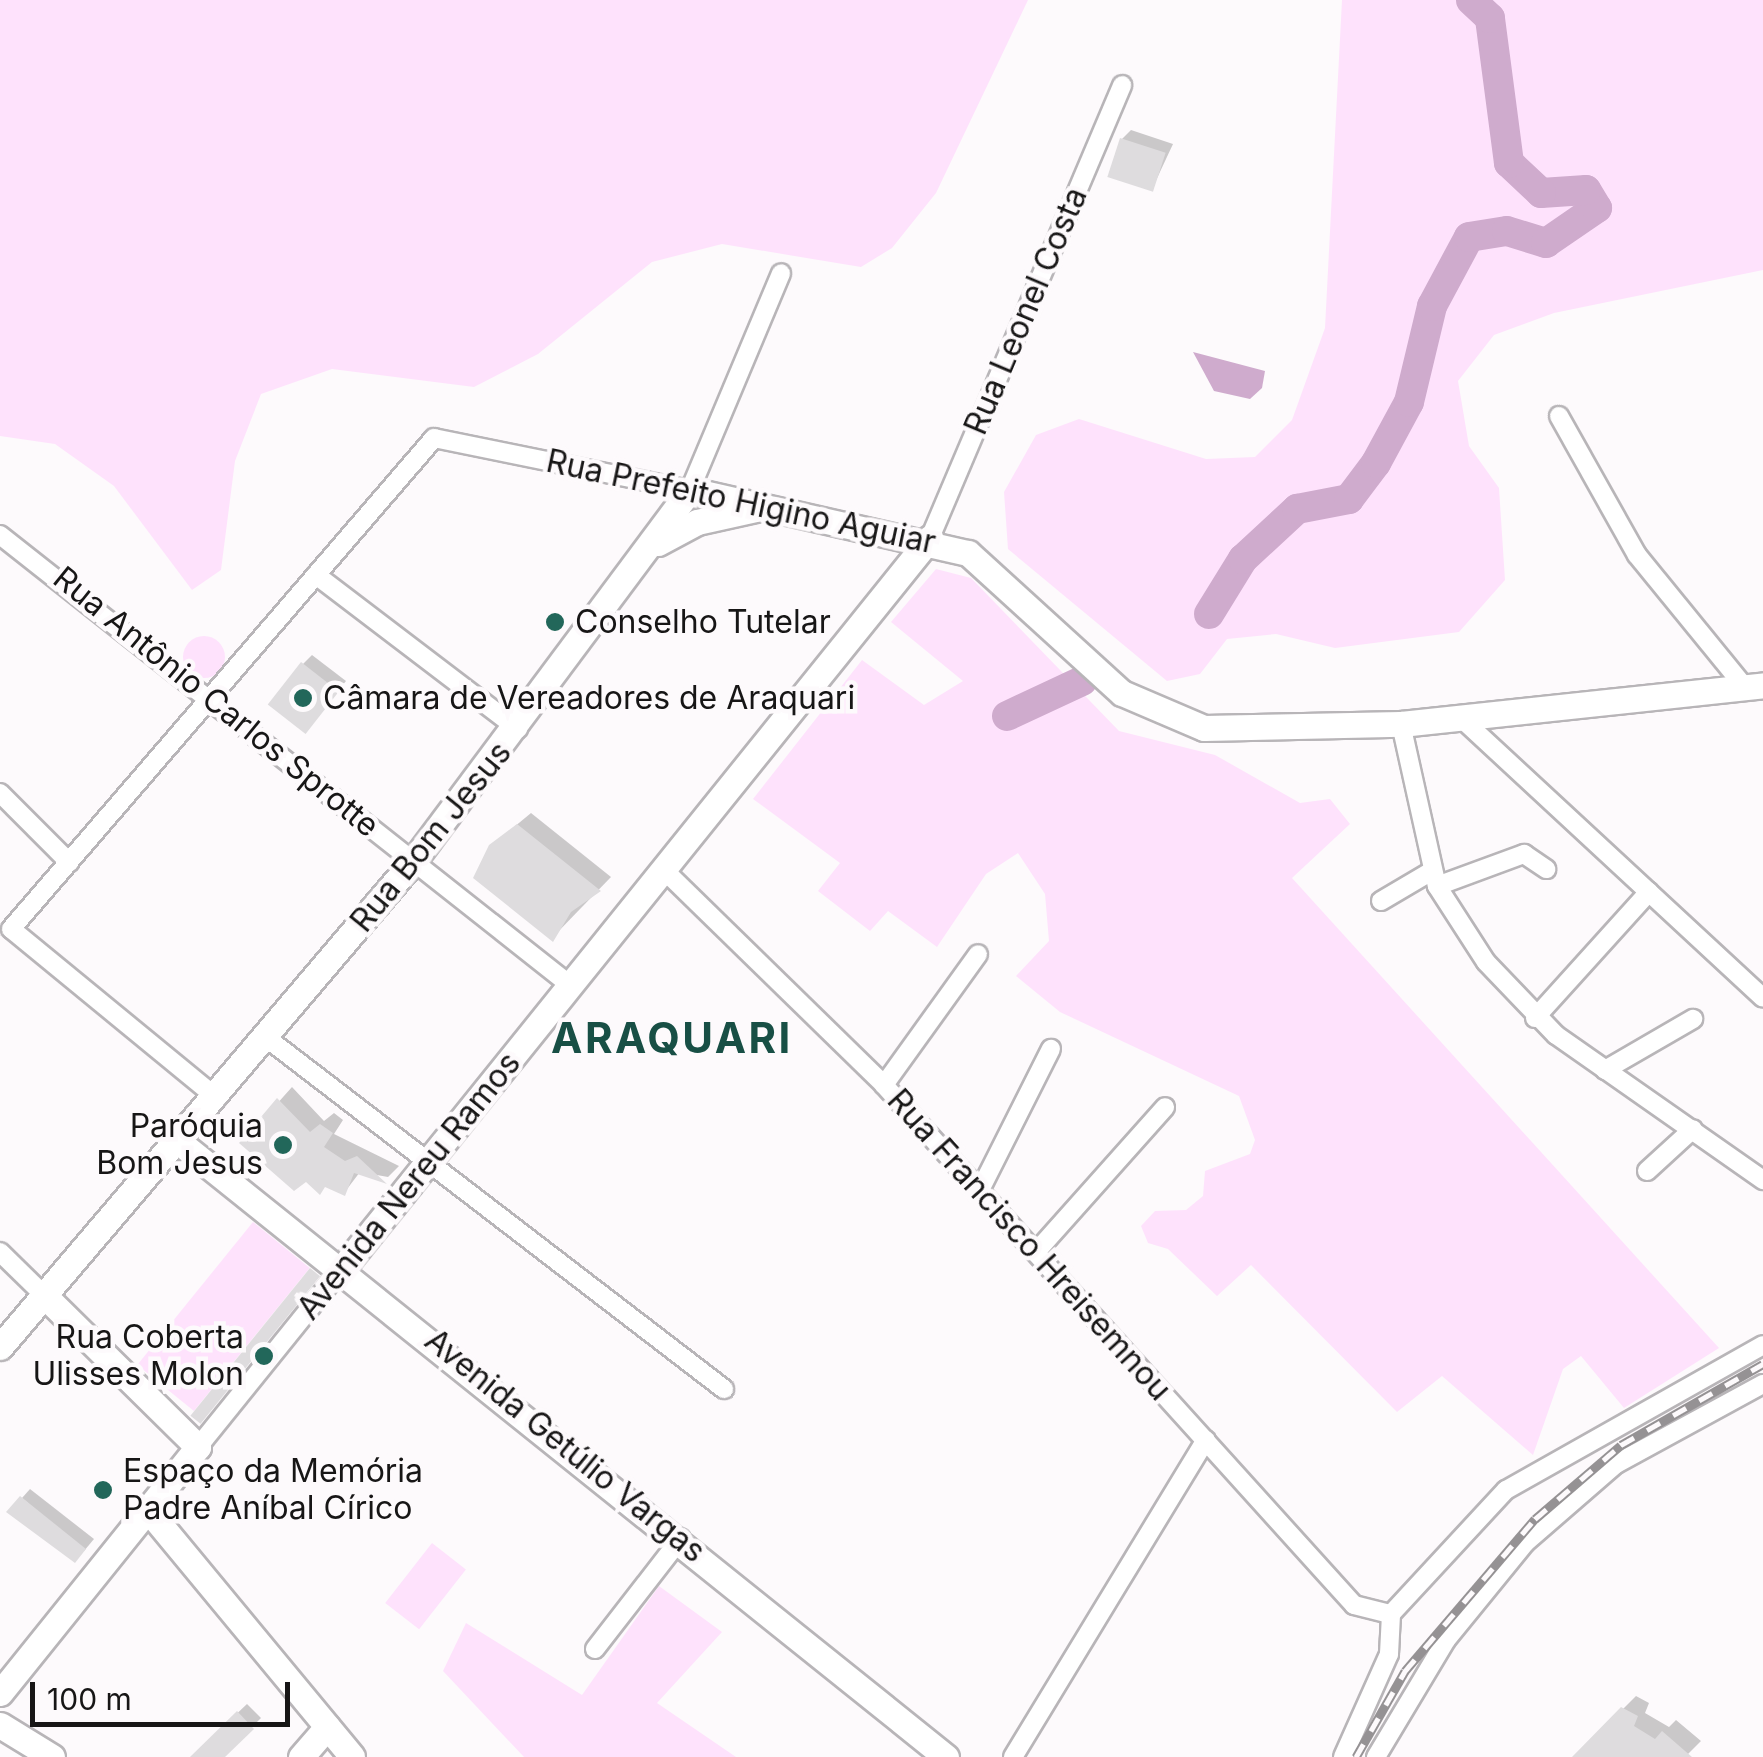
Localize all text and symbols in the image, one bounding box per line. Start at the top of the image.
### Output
street label: Rua Leonel Costa [957,182,1095,440]
street label: Rua Prefeito Higino Aguiar [543,442,939,562]
street label: Rua Antônio Carlos Sprotte [45,559,387,845]
place label: Conselho Tutelar [575,603,831,641]
marker: Conselho Tutelar [544,611,566,633]
place label: Câmara de Vereadores de Araquari [323,679,855,717]
marker: Câmara de Vereadores de Araquari [292,687,314,709]
street label: Rua Bom Jesus [343,734,519,940]
district label: ARAQUARI [551,1013,793,1063]
street label: Avenida Nereu Ramos [289,1045,529,1327]
street label: Rua Francisco Hreisemnou [879,1082,1179,1408]
place label: Paróquia Bom Jesus [96,1108,263,1183]
marker: Paróquia Bom Jesus [272,1134,294,1156]
place label: Rua Coberta Ulisses Molon [32,1319,244,1394]
street label: Avenida Getúlio Vargas [417,1321,713,1571]
marker: Rua Coberta Ulisses Molon [253,1345,275,1367]
place label: Espaço da Memória Padre Aníbal Círico [123,1453,423,1528]
marker: Espaço da Memória Padre Aníbal Círico [92,1479,114,1501]
scale bar [35,1662,295,1724]
text: 100 m [47,1681,132,1717]

